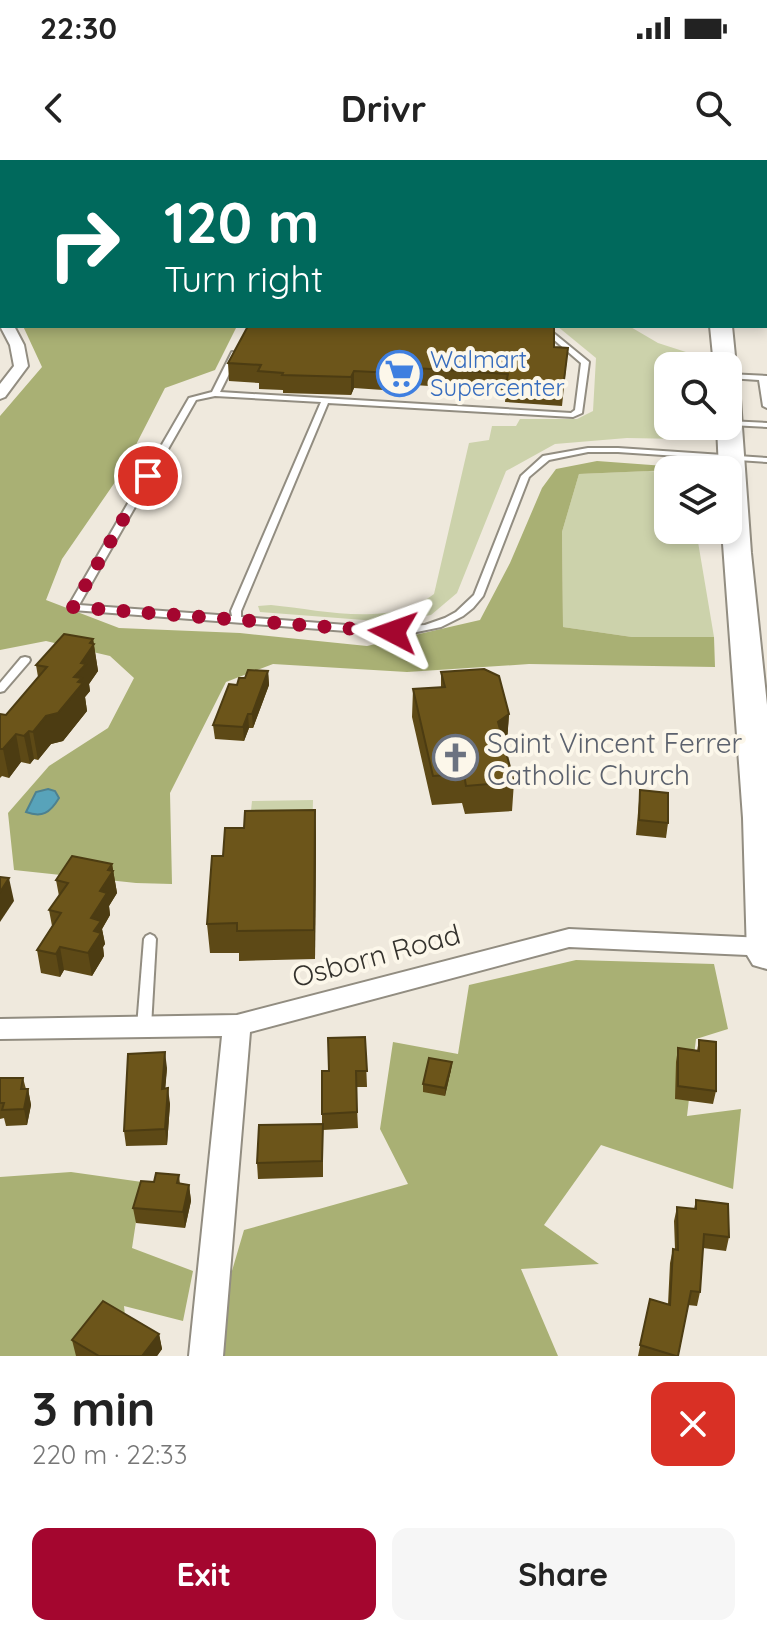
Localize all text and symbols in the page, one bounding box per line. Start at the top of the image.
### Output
text: 22:30 [40,9,117,47]
icon: back [32,86,76,130]
text: Drivr [341,86,426,131]
icon: search [691,86,735,130]
text: 120 m [164,187,319,257]
icon: right [32,192,136,296]
text: Turn right [164,256,323,301]
place label: Walmart Supercenter [430,344,565,402]
supermarket icon: Walmart Supercenter [375,349,423,397]
map controls [654,352,742,544]
button: search [654,352,742,440]
pin [114,442,182,510]
icon: arrive [126,454,170,498]
button: layers [654,456,742,544]
position arrow [351,590,435,674]
place label: Saint Vincent Ferrer Catholic Church [487,725,742,792]
church icon: Saint Vincent Ferrer Catholic Church [432,734,480,782]
street label: Osborn Road [288,916,464,994]
text: 3 min [32,1378,155,1438]
button: close [651,1382,735,1466]
text: 220 m · 22:33 [32,1438,187,1471]
button: Exit [32,1528,376,1620]
button: Share [392,1528,735,1620]

